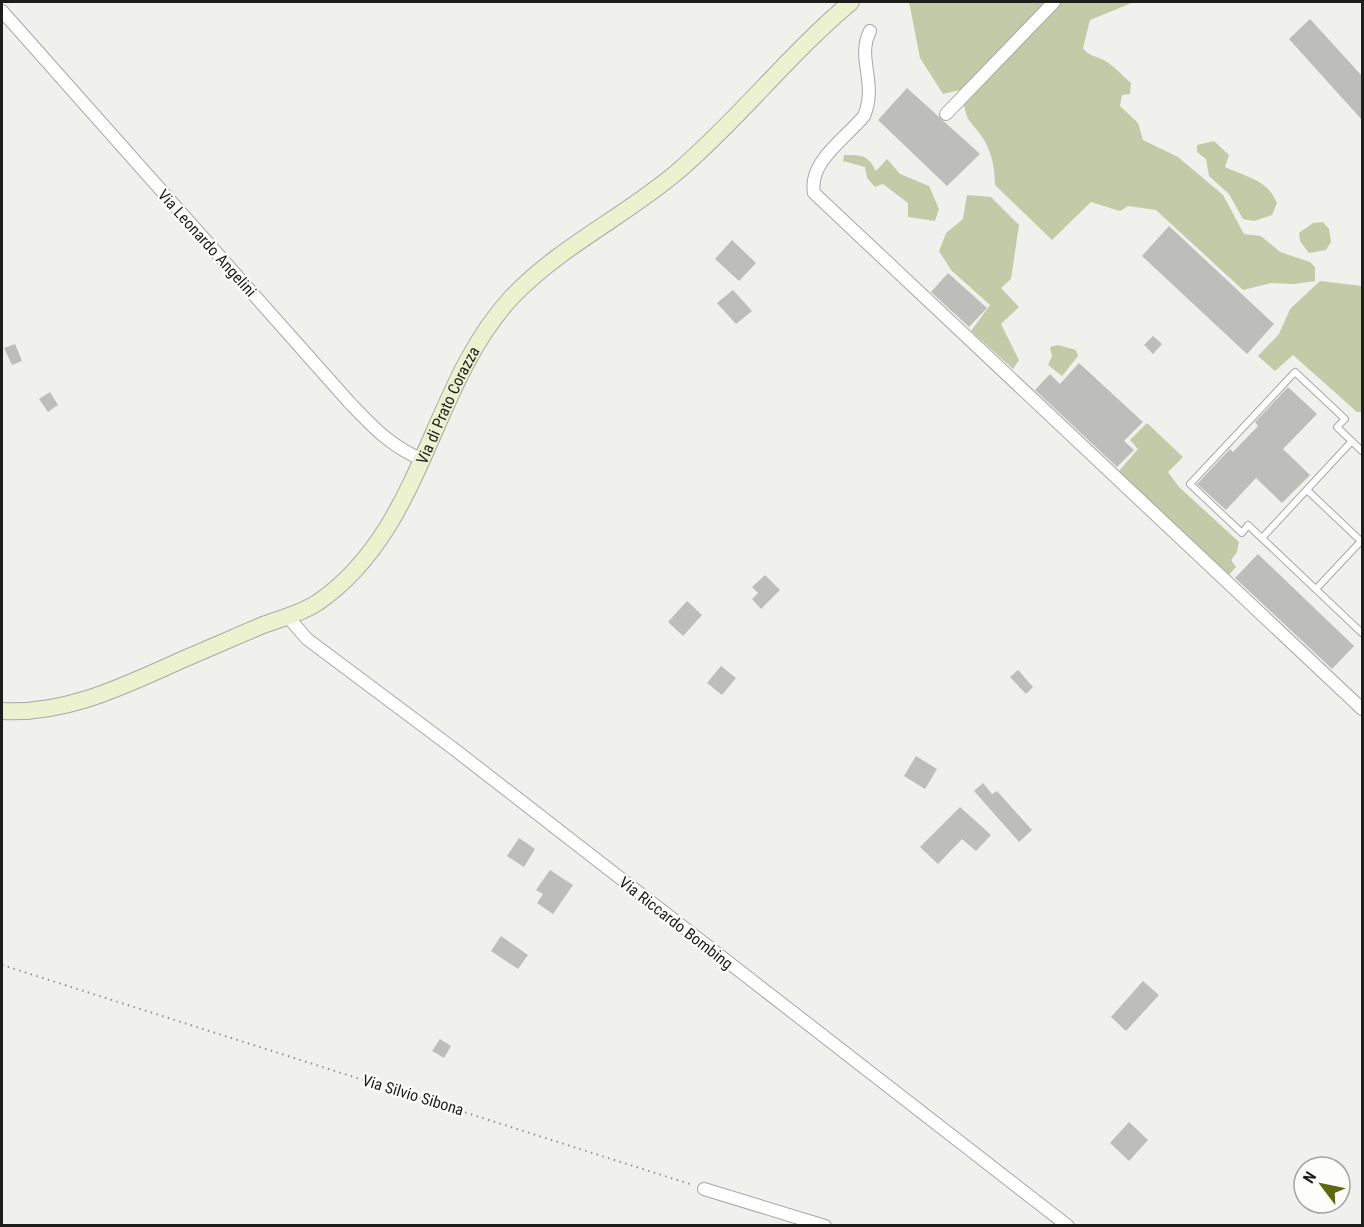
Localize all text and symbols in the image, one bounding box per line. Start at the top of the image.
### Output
street label: Via Leonardo Angelini [154,185,260,301]
street label: Via di Prato Corazza [412,343,483,467]
street label: Via Riccardo Bombing [615,873,737,973]
street label: Via Silvio Sibona [360,1071,466,1119]
north arrow [1292,1155,1352,1215]
text: N [1299,1168,1320,1187]

